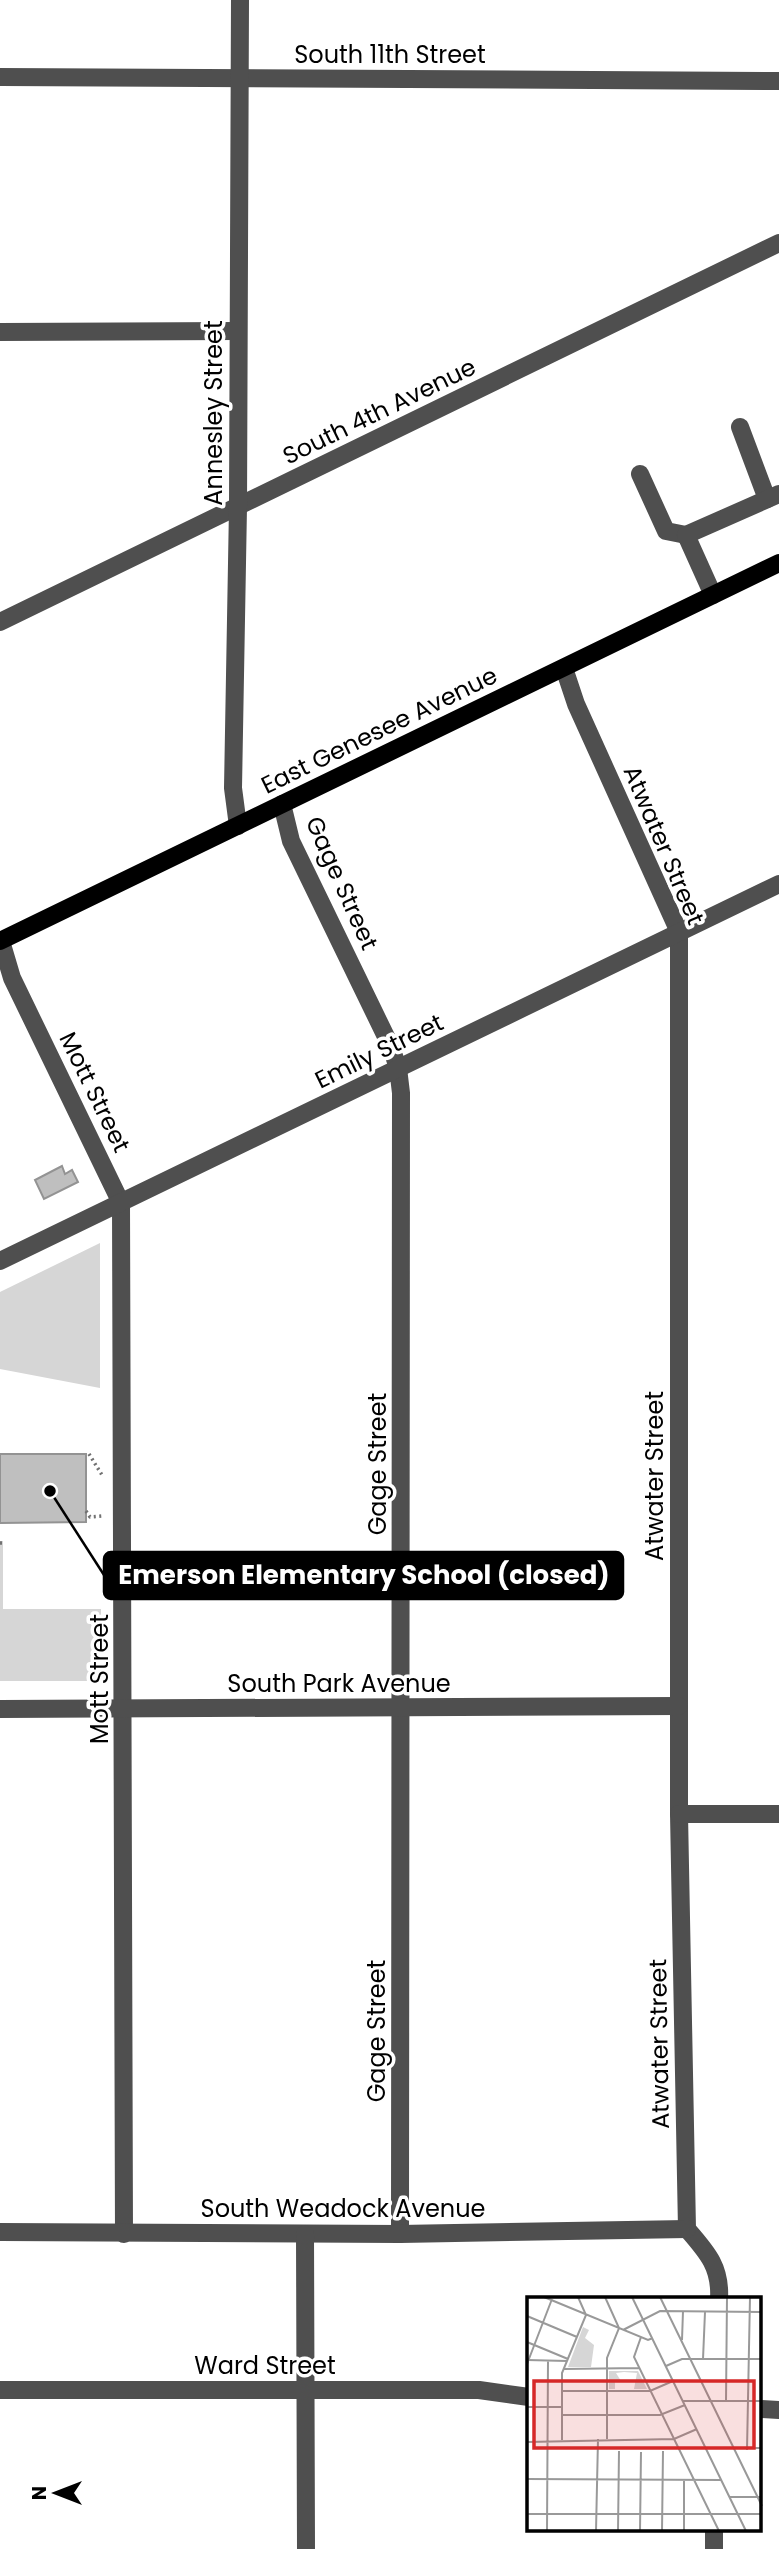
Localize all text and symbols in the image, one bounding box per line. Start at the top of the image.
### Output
street label: South 11th Street [294,38,486,71]
street label: Annesley Street [197,320,230,506]
street label: South 4th Avenue [277,350,481,472]
street label: East Genesee Avenue [255,658,503,802]
street label: Atwater Street [616,760,712,930]
street label: Gage Street [298,811,386,955]
street label: Emily Street [309,1006,449,1096]
street label: Mott Street [52,1026,138,1158]
street label: Atwater Street [638,1391,671,1561]
street label: Gage Street [361,1393,394,1535]
callout: Emerson Elementary School (closed) [104,1552,623,1599]
text: Emerson Elementary School (closed) [118,1557,610,1593]
street label: Mott Street [83,1614,116,1744]
street label: South Park Avenue [227,1667,451,1700]
street label: Atwater Street [641,1959,677,2129]
street label: Gage Street [360,1960,393,2102]
street label: South Weadock Avenue [201,2192,485,2225]
inset map [527,2297,762,2532]
street label: Ward Street [194,2349,336,2382]
north arrow [21,2458,91,2528]
text: N [26,2486,53,2500]

